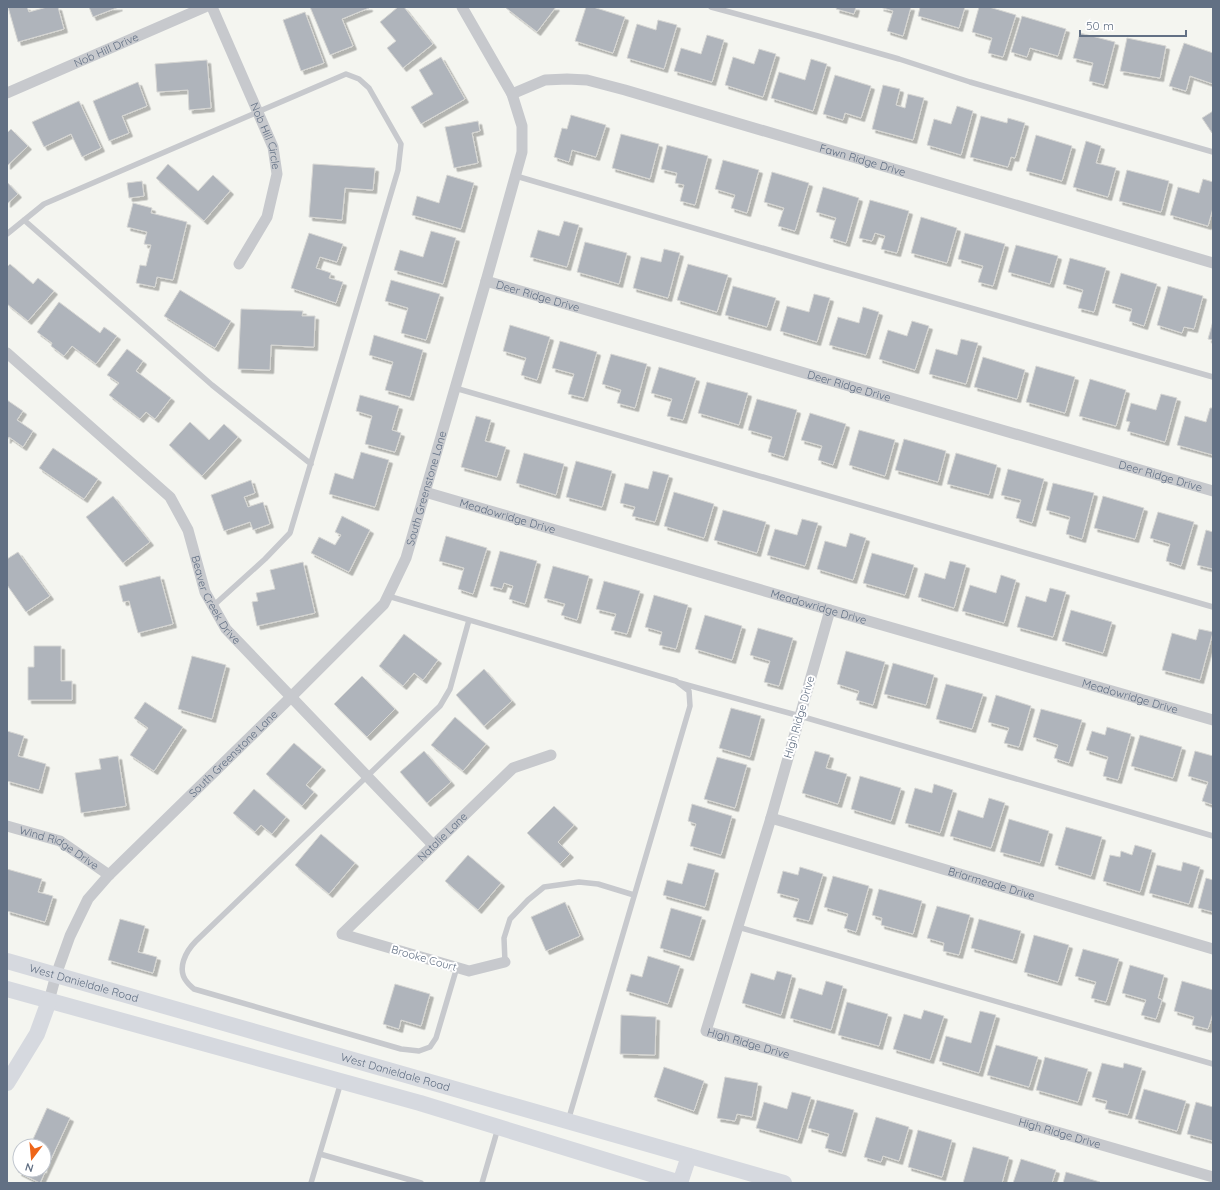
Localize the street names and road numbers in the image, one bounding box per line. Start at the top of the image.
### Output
street label: Nob Hill Drive [72,30,141,70]
street label: Nob Hill Circle [247,100,283,170]
street label: Fawn Ridge Drive [818,141,907,179]
street label: Deer Ridge Drive [494,277,581,315]
street label: Deer Ridge Drive [806,367,893,405]
street label: South Greenstone Lane [403,429,449,547]
street label: Deer Ridge Drive [1117,457,1204,495]
street label: Meadowridge Drive [458,495,557,537]
street label: Beaver Creek Drive [188,554,244,647]
street label: Meadowridge Drive [769,586,868,627]
street label: High Ridge Drive [781,674,817,760]
street label: Meadowridge Drive [1080,676,1180,717]
street label: South Greenstone Lane [186,707,280,800]
street label: Natalie Lane [414,809,470,864]
street label: Wind Ridge Drive [18,823,102,873]
street label: Briarmeade Drive [946,864,1037,903]
street label: Brooke Court [390,942,459,974]
street label: West Danieldale Road [28,961,140,1005]
street label: High Ridge Drive [705,1025,791,1062]
street label: West Danieldale Road [339,1050,452,1094]
street label: High Ridge Drive [1017,1114,1103,1151]

